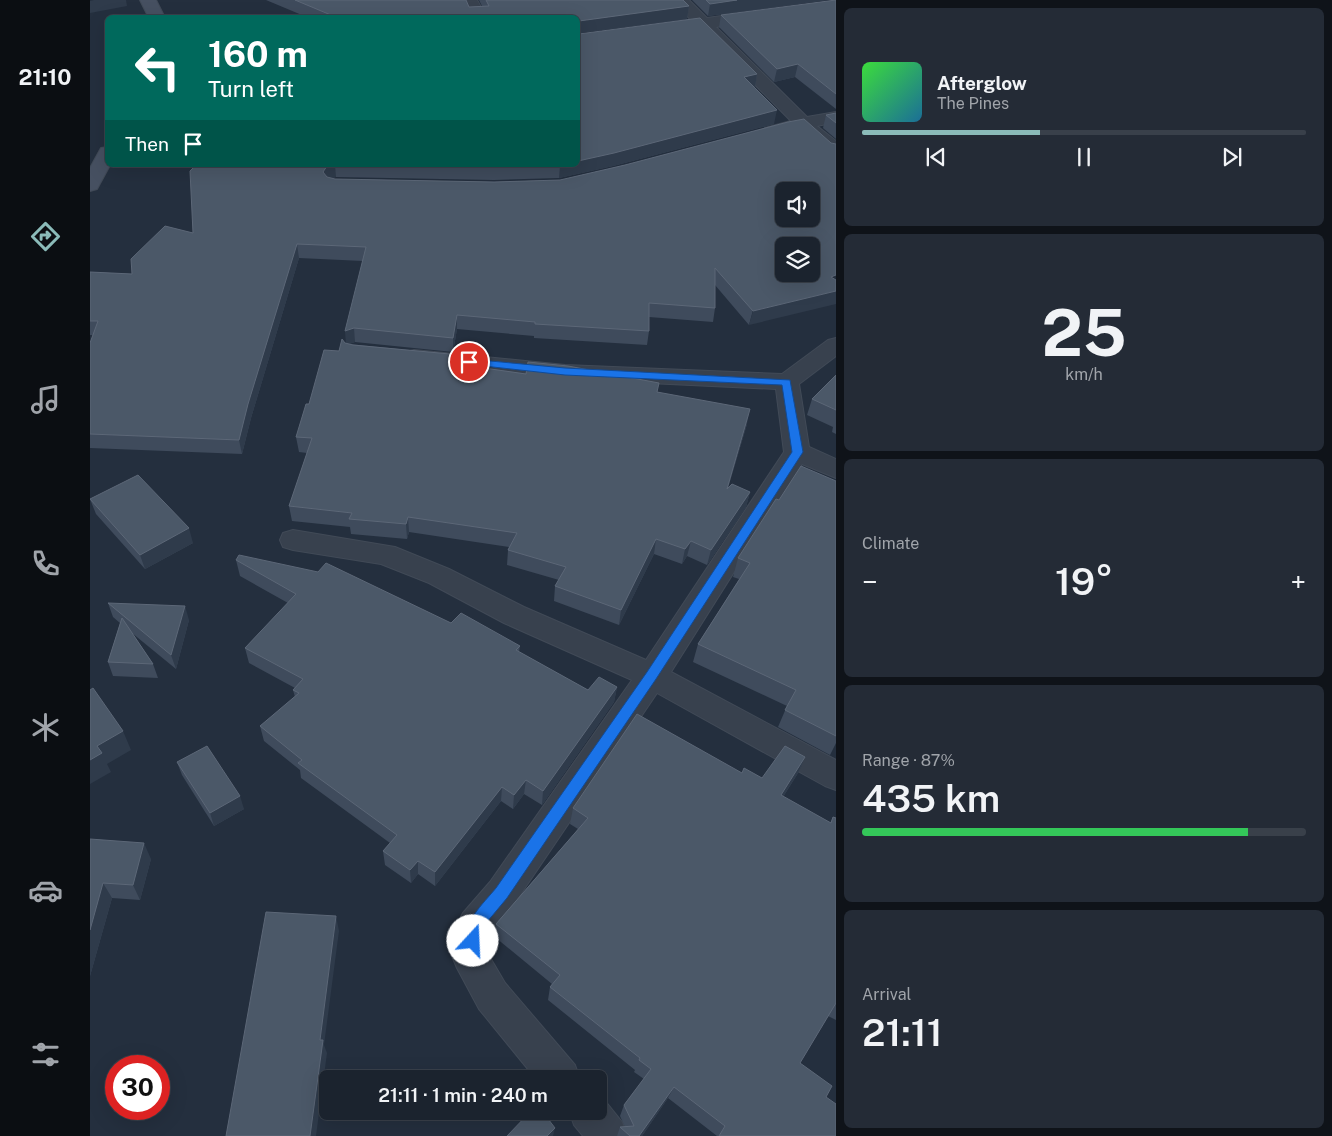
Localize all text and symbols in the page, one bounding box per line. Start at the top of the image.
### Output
text: 160 m [208,34,308,75]
icon: left [125,35,190,100]
text: 21:10 [19,64,71,90]
text: Afterglow [937,72,1027,94]
text: Turn left [208,76,294,102]
text: The Pines [937,94,1009,113]
icon: arrive [179,130,207,158]
text: Then [125,133,169,155]
icon: previous [922,143,950,171]
icon: pause [1070,143,1098,171]
icon: next [1218,143,1246,171]
map controls [775,182,820,282]
button: sound [775,182,820,227]
icon: directions [28,219,63,254]
button: layers [775,237,820,282]
text: 25 [1041,294,1127,371]
pin [448,341,490,383]
icon: arrive [455,348,483,376]
text: km/h [1065,365,1103,384]
icon: music [28,382,63,417]
text: Climate [862,534,919,553]
icon: phone [28,546,63,581]
text: 19° [1055,559,1113,604]
text: − [862,565,878,598]
text: + [1290,565,1306,598]
icon: climate [28,710,63,745]
text: Range · 87% [862,751,955,770]
text: 435 km [862,776,1000,821]
icon: car [28,873,63,908]
position arrow [446,914,498,966]
text: Arrival [862,985,911,1004]
text: 21:11 [862,1010,943,1055]
icon: filters [28,1037,63,1072]
speed limit sign: 30 [105,1055,170,1120]
text: 21:11 · 1 min · 240 m [378,1084,548,1106]

